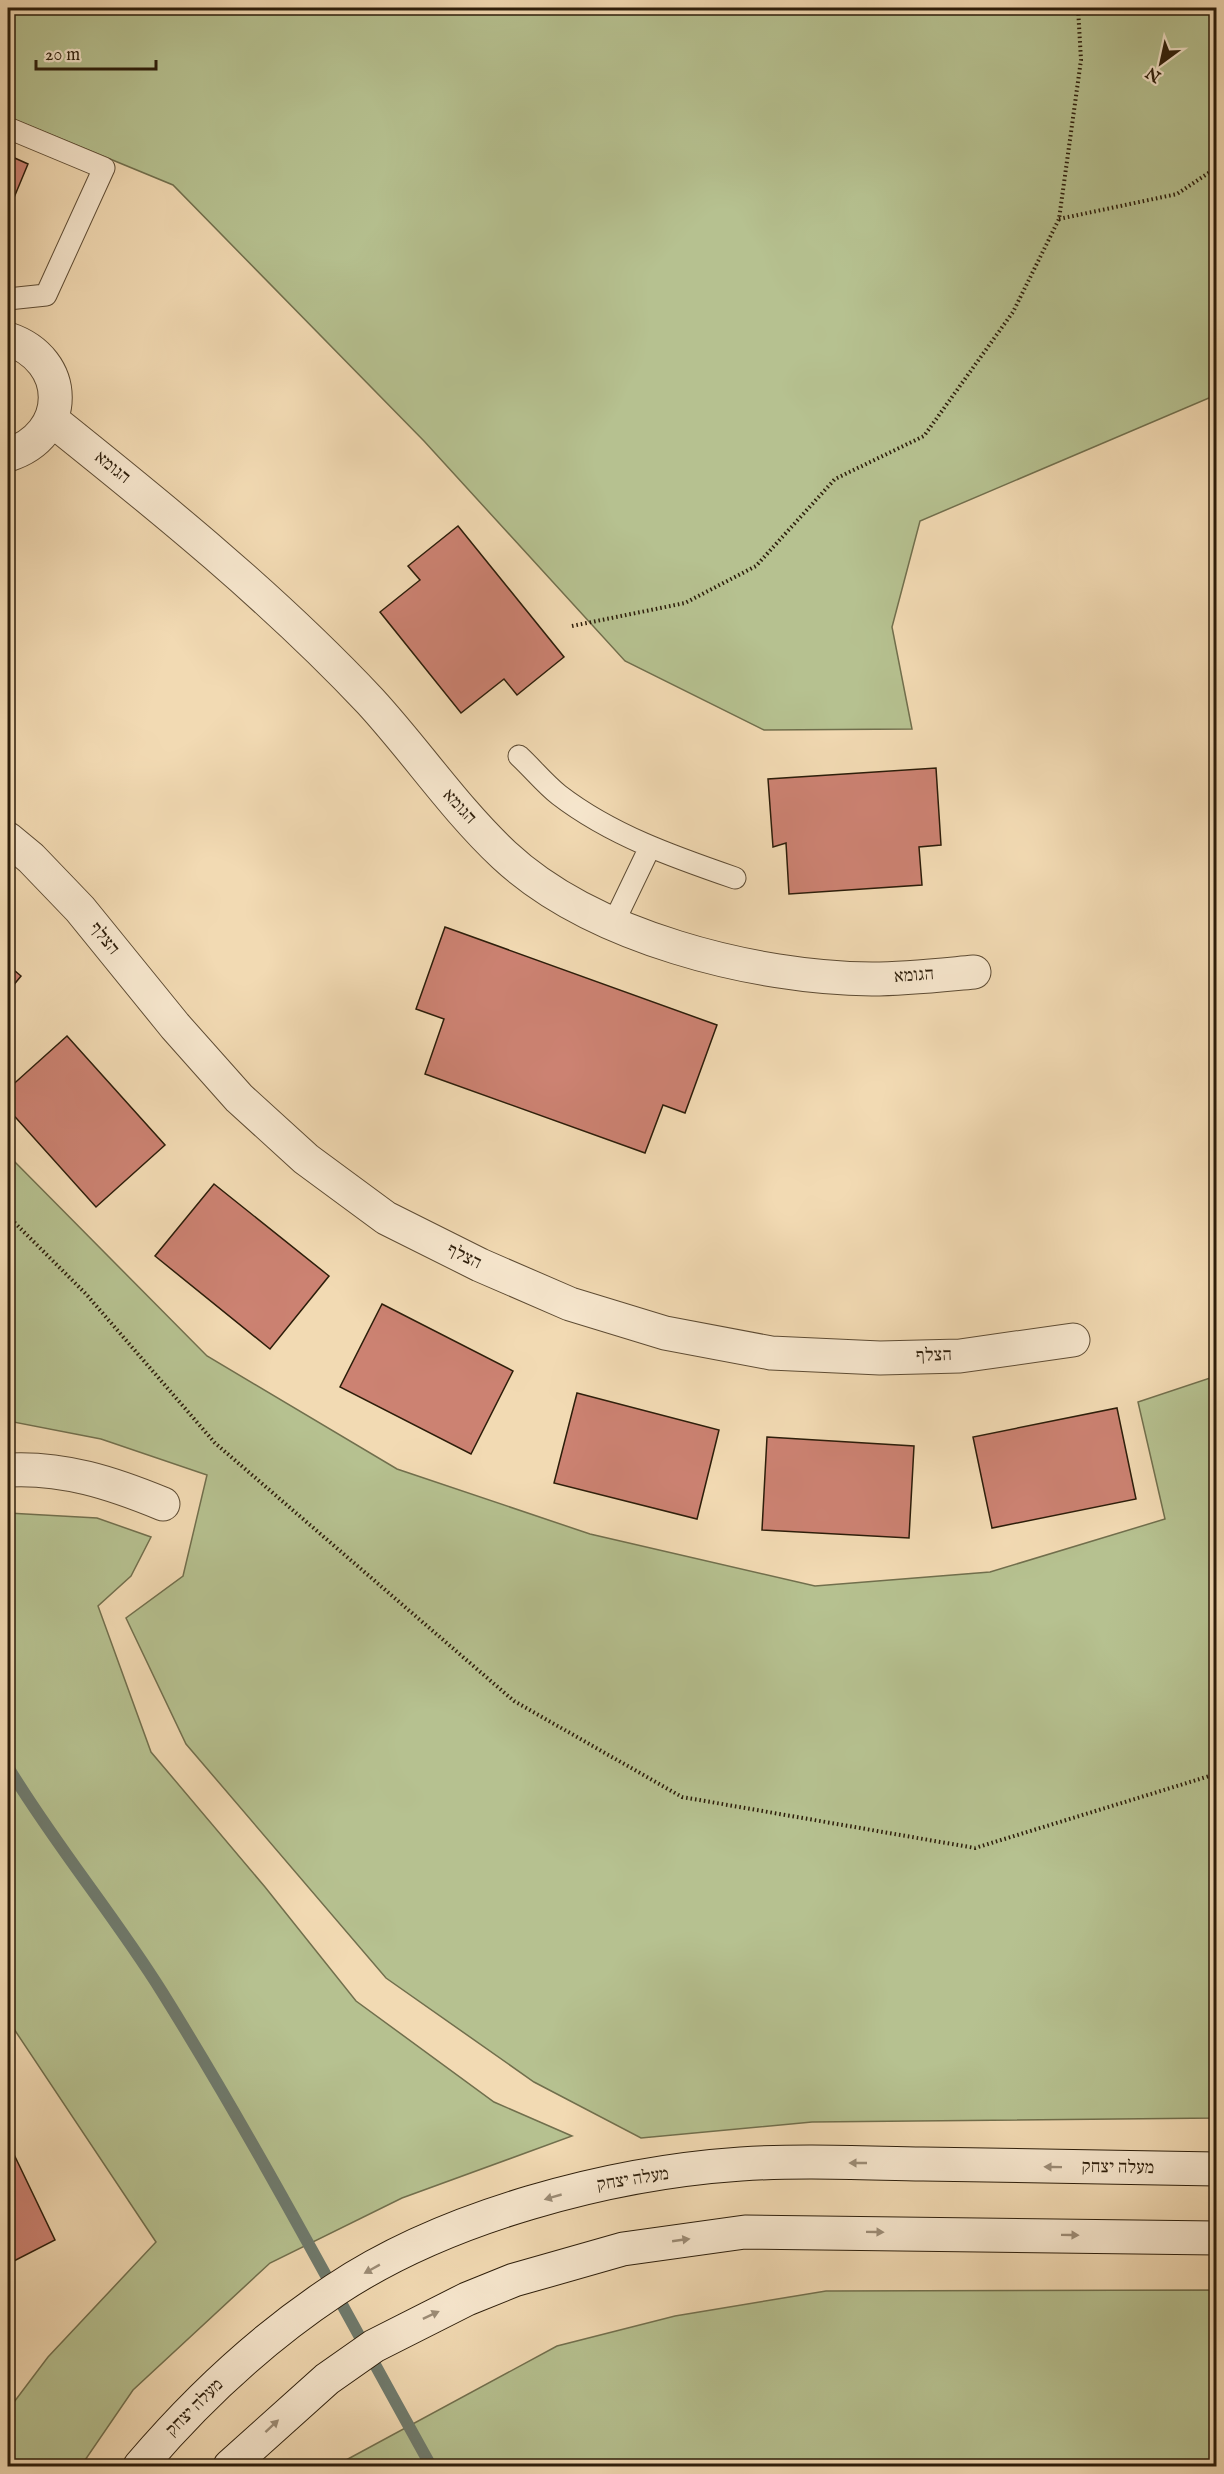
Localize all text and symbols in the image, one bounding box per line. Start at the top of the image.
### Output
scale bar [36,33,156,71]
north arrow [1131,33,1191,93]
text: 20 m [45,44,80,67]
text: N [1143,62,1166,87]
street label: הגומא [89,447,135,489]
street label: הגומא [437,785,481,829]
street label: הצלף [84,918,124,960]
street label: הגומא [893,963,935,989]
street label: הצלף [443,1239,485,1275]
street label: הצלף [916,1344,952,1368]
street label: מעלה יצחק [1081,2156,1155,2180]
one-way arrow [849,2158,868,2168]
one-way arrow [1044,2162,1063,2171]
street label: מעלה יצחק [595,2163,671,2197]
one-way arrow [544,2193,562,2202]
one-way arrow [866,2227,885,2237]
one-way arrow [1061,2230,1080,2240]
one-way arrow [671,2236,690,2245]
one-way arrow [363,2264,380,2274]
one-way arrow [423,2311,440,2320]
street label: מעלה יצחק [161,2374,229,2442]
one-way arrow [265,2419,280,2433]

